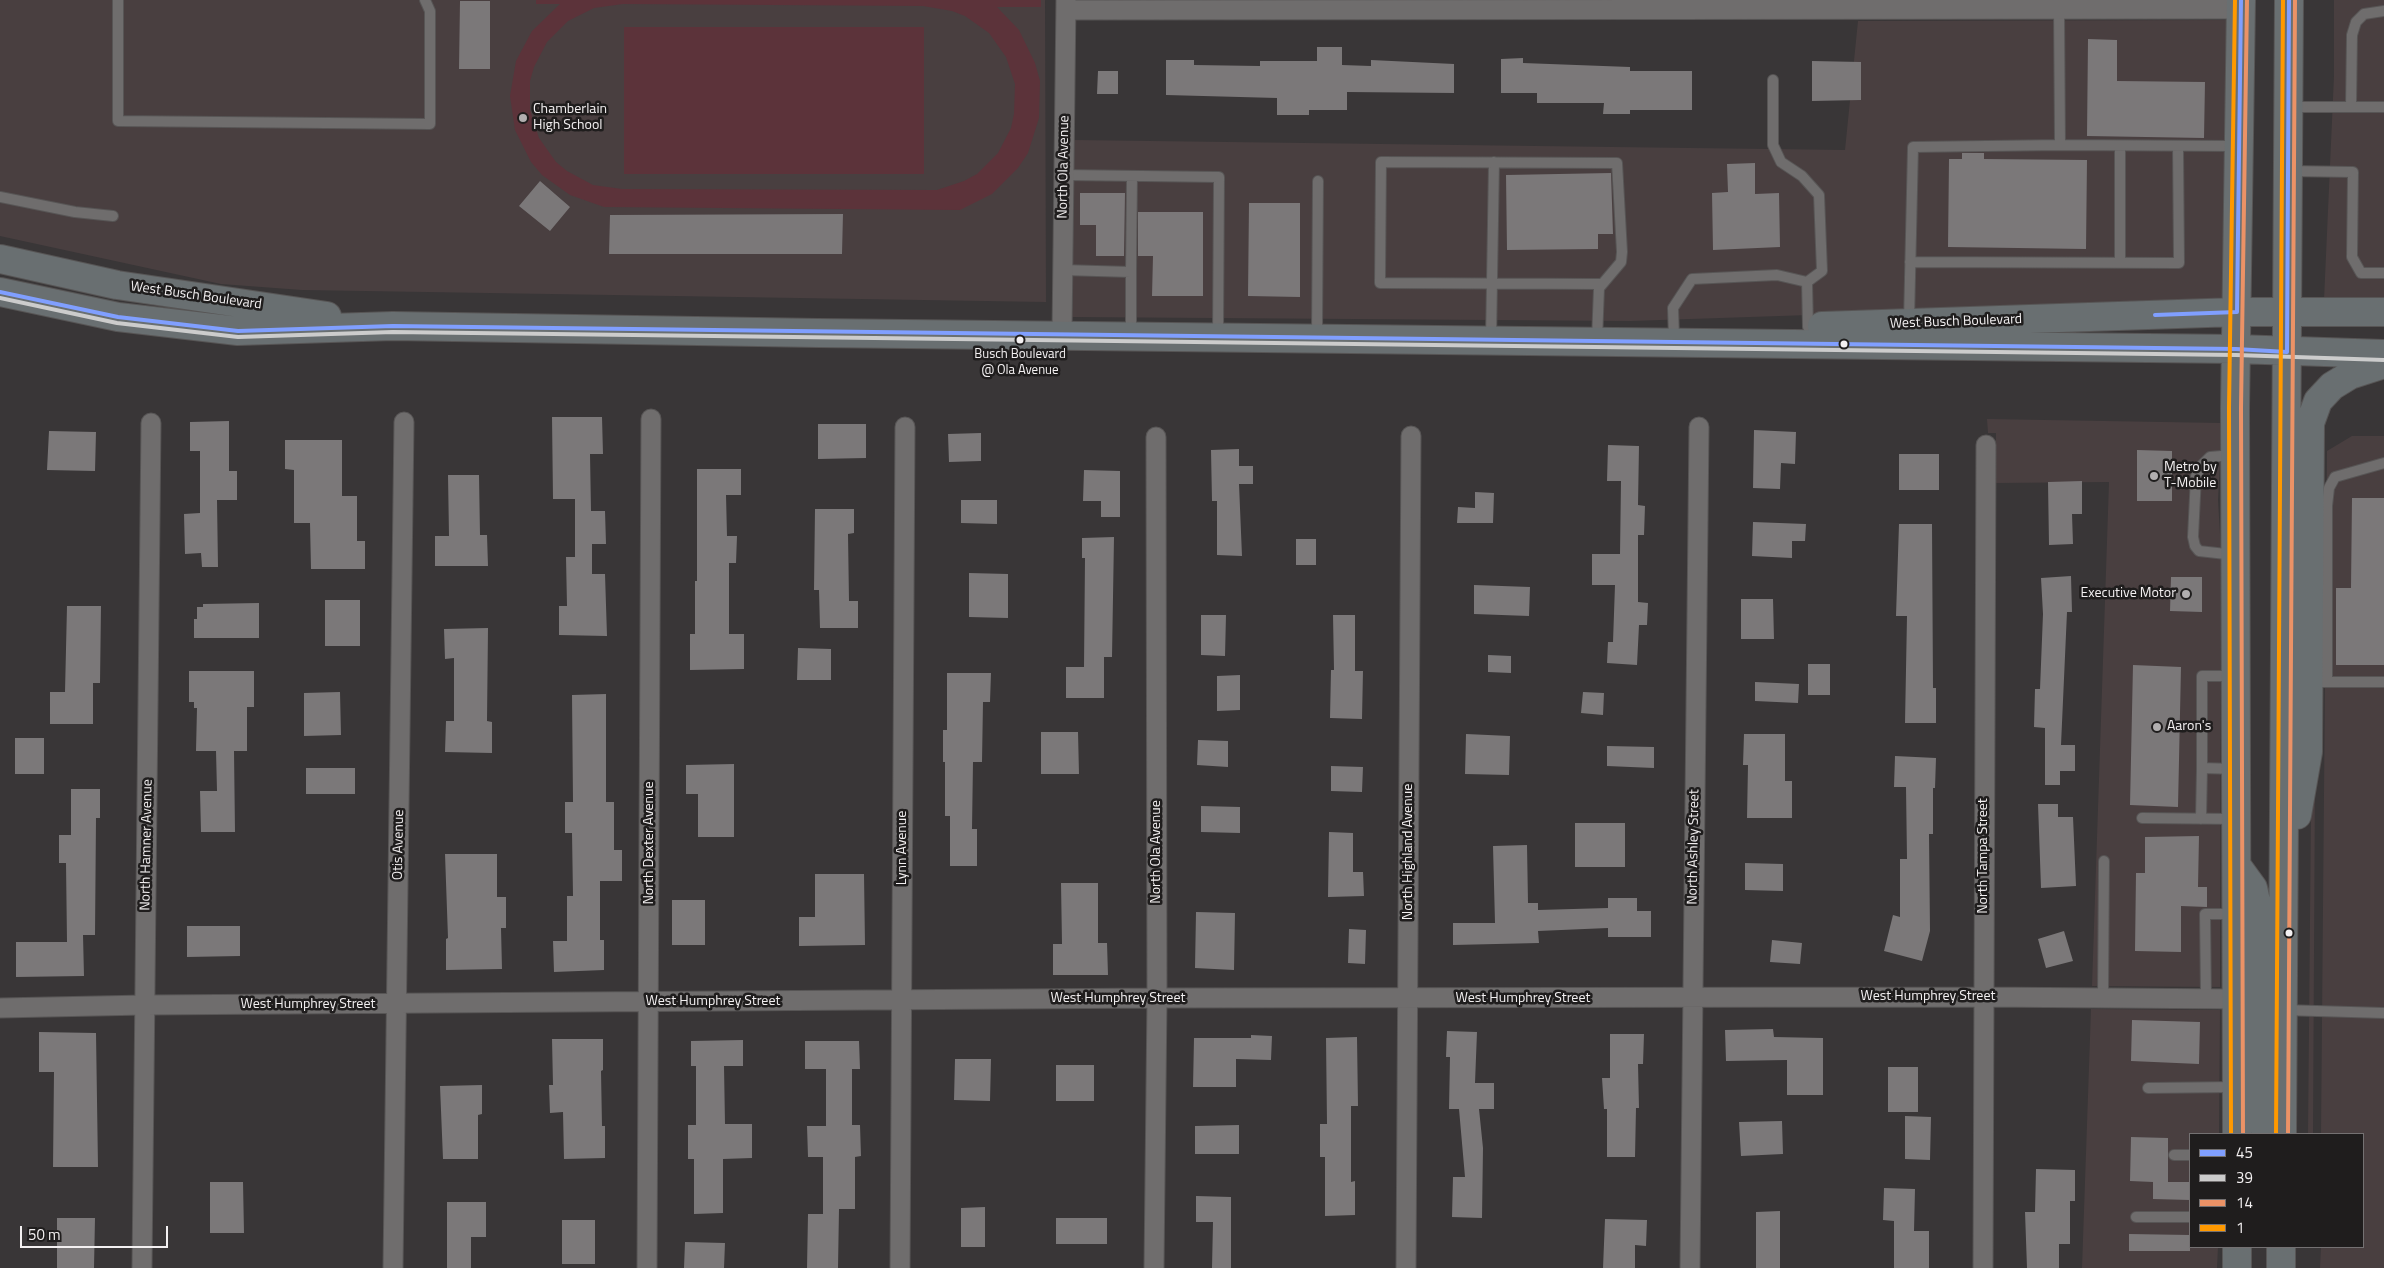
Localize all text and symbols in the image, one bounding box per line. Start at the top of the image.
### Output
place label: Chamberlain High School [533,102,607,134]
marker: Chamberlain High School [517,112,529,124]
street label: North Ola Avenue [1055,115,1073,219]
street label: West Busch Boulevard [129,278,263,314]
street label: West Busch Boulevard [1890,311,2022,333]
marker: Busch Boulevard @ Ola Avenue [1015,335,1025,345]
unlabelled marker [1839,339,1849,349]
place label: Busch Boulevard @ Ola Avenue [974,347,1066,378]
place label: Metro by T-Mobile [2164,460,2217,492]
marker: Metro by T-Mobile [2148,470,2160,482]
place label: Executive Motor [2081,586,2176,602]
marker: Executive Motor [2180,588,2192,600]
place label: Aaron's [2167,719,2211,735]
marker: Aaron's [2151,721,2163,733]
street label: North Hamner Avenue [137,779,157,911]
street label: North Dexter Avenue [642,781,658,905]
street label: North Highland Avenue [1401,784,1417,920]
street label: North Ashley Street [1685,789,1703,905]
street label: North Tampa Street [1976,798,1992,914]
street label: North Ola Avenue [1149,800,1165,904]
street label: Otis Avenue [390,810,408,880]
street label: Lynn Avenue [895,811,911,885]
unlabelled marker [2284,928,2294,938]
street label: West Humphrey Street [1861,989,1995,1005]
street label: West Humphrey Street [1051,991,1185,1007]
street label: West Humphrey Street [1456,991,1590,1007]
street label: West Humphrey Street [646,994,780,1010]
street label: West Humphrey Street [241,997,375,1013]
legend [2189,1133,2364,1248]
text: 45 [2236,1141,2253,1164]
text: 39 [2236,1166,2253,1189]
text: 14 [2236,1191,2253,1214]
scale bar [22,1216,170,1248]
text: 1 [2236,1216,2244,1239]
text: 50 m [28,1223,61,1246]

